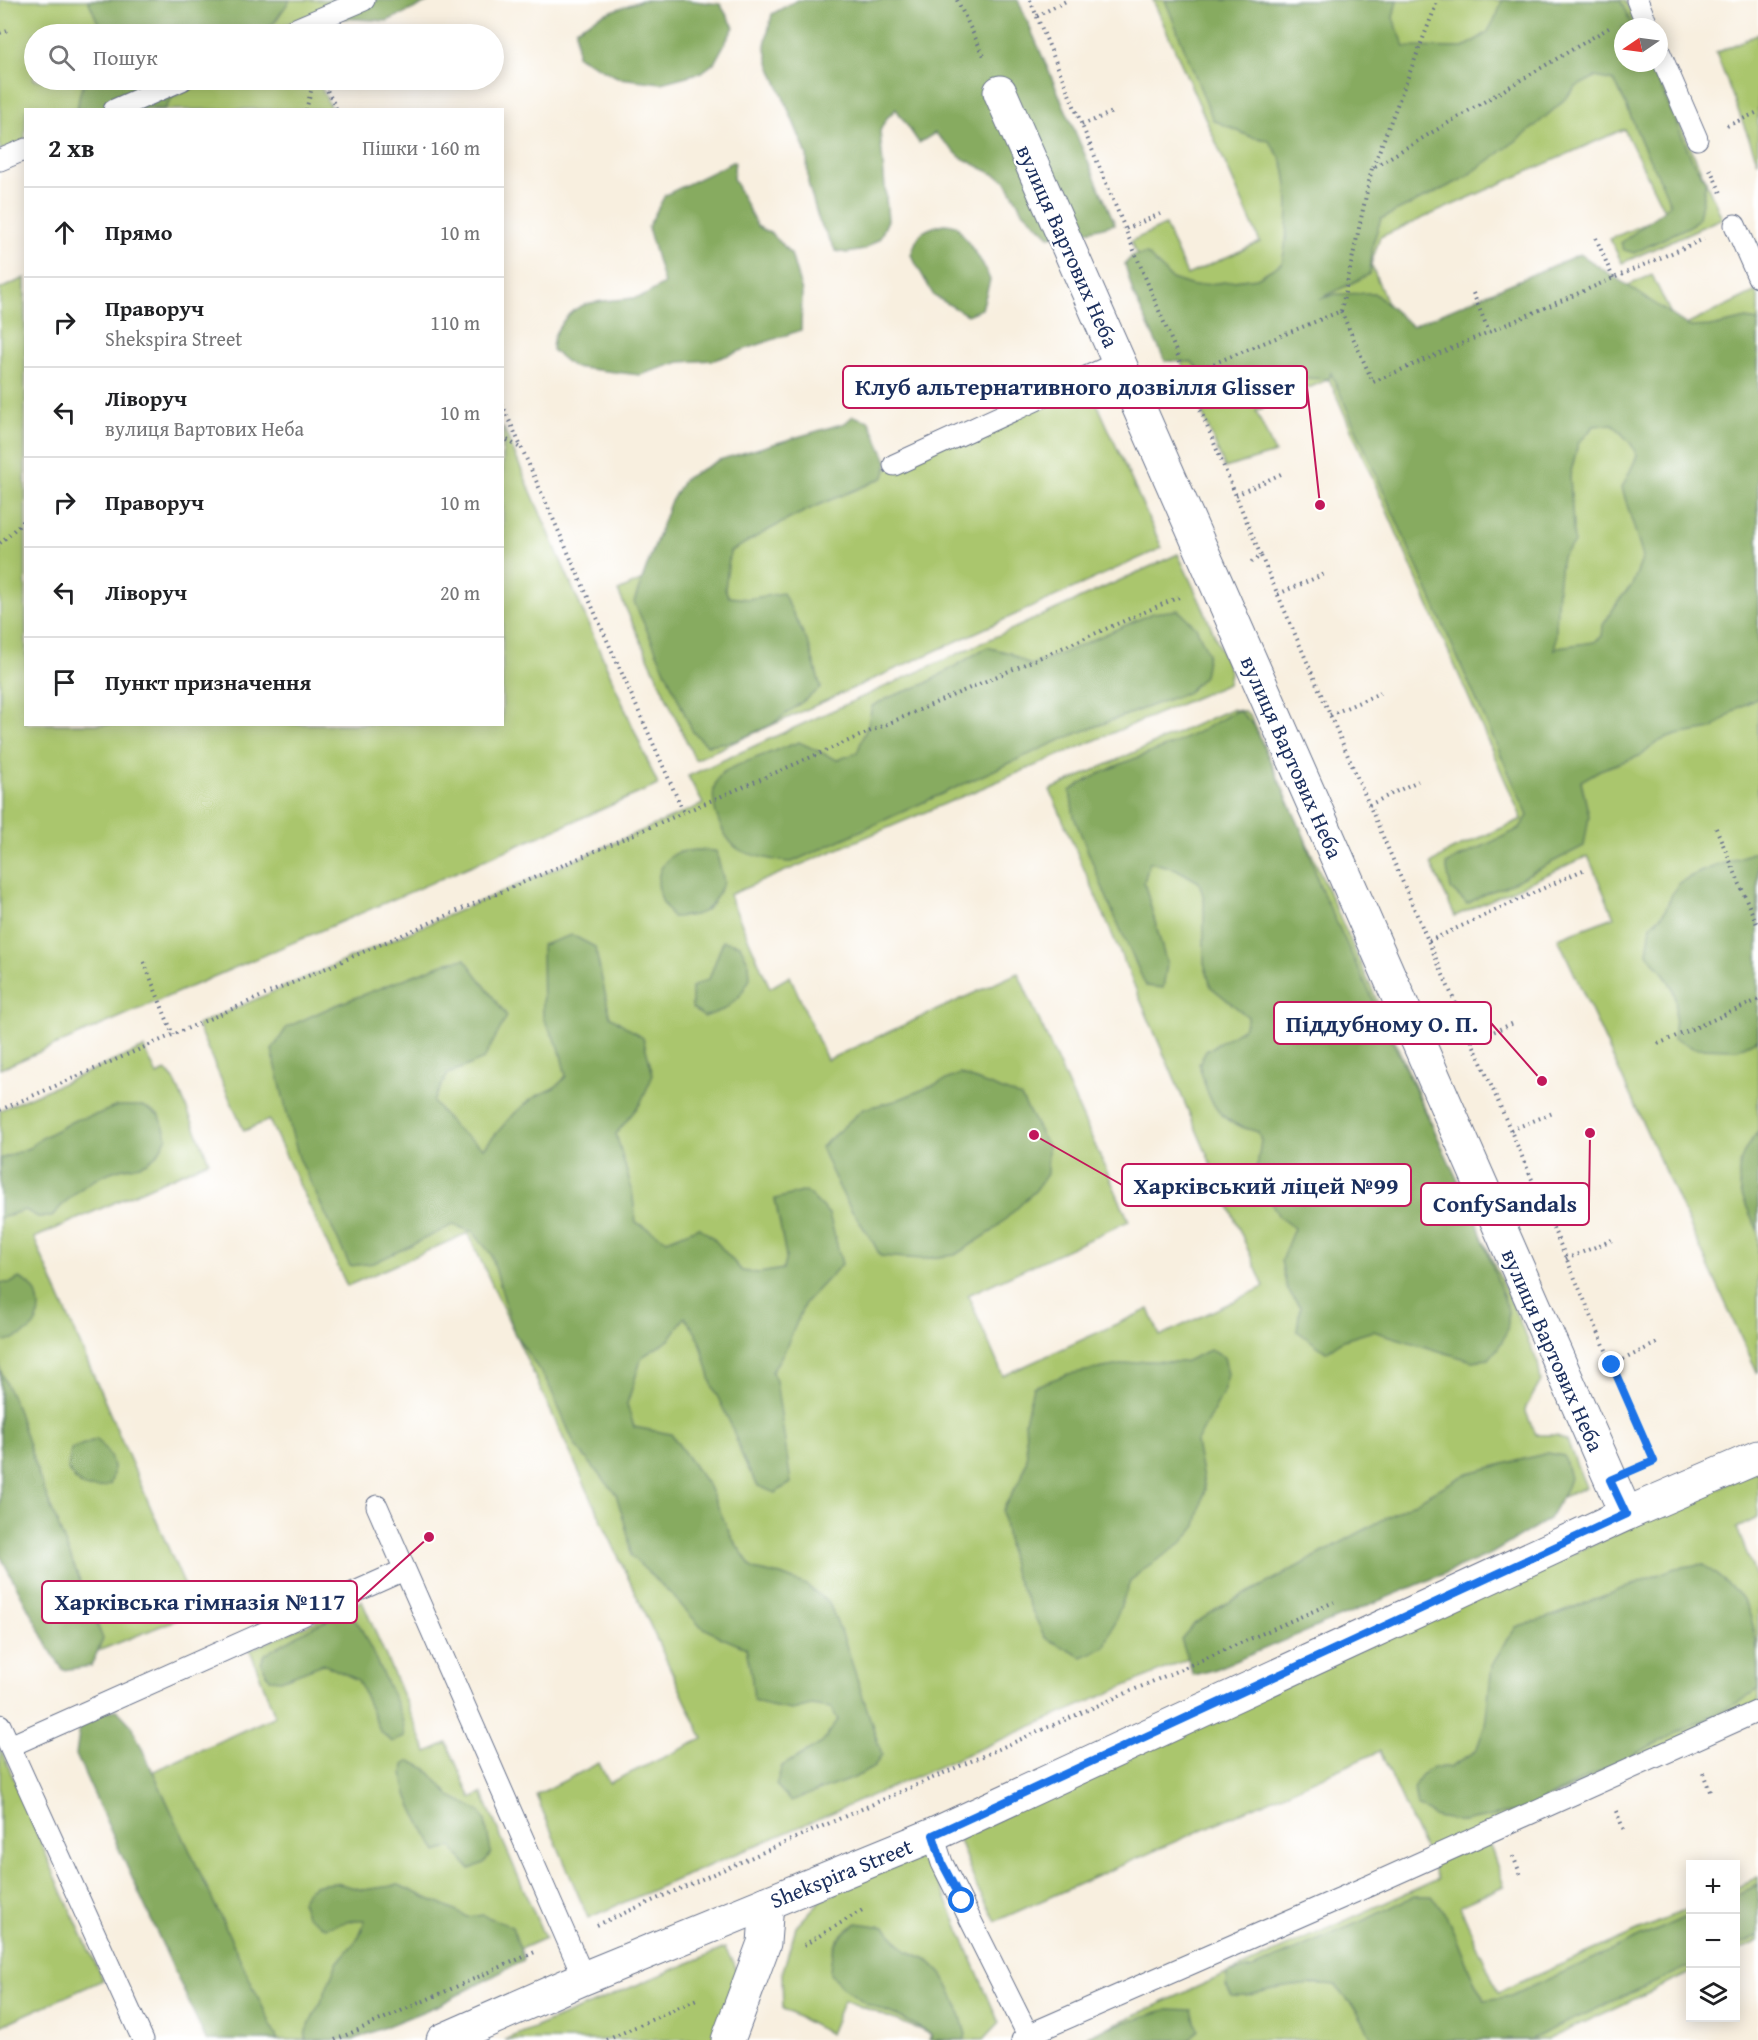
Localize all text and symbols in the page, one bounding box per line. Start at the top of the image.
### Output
north arrow [1614,18,1668,72]
search box [24,24,504,90]
icon: search [45,41,78,74]
text: Пошук [93,41,158,73]
text: 2 хв [48,128,95,167]
text: Пішки · 160 m [362,133,480,162]
street label: вулиця Вартових Неба [1009,140,1127,353]
icon: ahead [48,216,81,249]
text: Прямо [105,216,172,248]
text: 10 m [440,218,480,247]
text: Праворуч [105,292,204,324]
icon: right [48,306,81,339]
text: 110 m [430,308,480,337]
text: Shekspira Street [105,324,242,353]
callout: Клуб альтернативного дозвілля Glisser [843,366,1307,408]
text: Клуб альтернативного дозвілля Glisser [855,369,1295,404]
text: Ліворуч [105,382,187,414]
icon: left [48,396,81,429]
text: 10 m [440,398,480,427]
text: вулиця Вартових Неба [105,414,304,443]
icon: right [48,486,81,519]
text: Праворуч [105,486,204,518]
text: 10 m [440,488,480,517]
icon: left [48,576,81,609]
text: Ліворуч [105,576,187,608]
text: 20 m [440,578,480,607]
street label: вулиця Вартових Неба [1233,651,1351,864]
icon: arrive [48,666,81,699]
text: Пункт призначення [105,666,311,698]
callout: Піддубному О. П. [1274,1002,1491,1044]
text: Піддубному О. П. [1286,1006,1478,1041]
callout: Харківський ліцей №99 [1122,1164,1411,1206]
text: Харківський ліцей №99 [1134,1168,1398,1203]
callout: ConfySandals [1421,1183,1589,1225]
text: ConfySandals [1433,1186,1577,1221]
street label: вулиця Вартових Неба [1494,1244,1612,1457]
route end [1598,1351,1624,1377]
callout: Харківська гімназія №117 [42,1581,357,1623]
text: Харківська гімназія №117 [55,1584,345,1619]
street label: Shekspira Street [765,1830,917,1916]
map controls [1686,1860,1740,2022]
button: + [1686,1860,1740,1914]
route start [948,1887,974,1913]
button: − [1686,1914,1740,1968]
button: layers [1686,1968,1740,2022]

